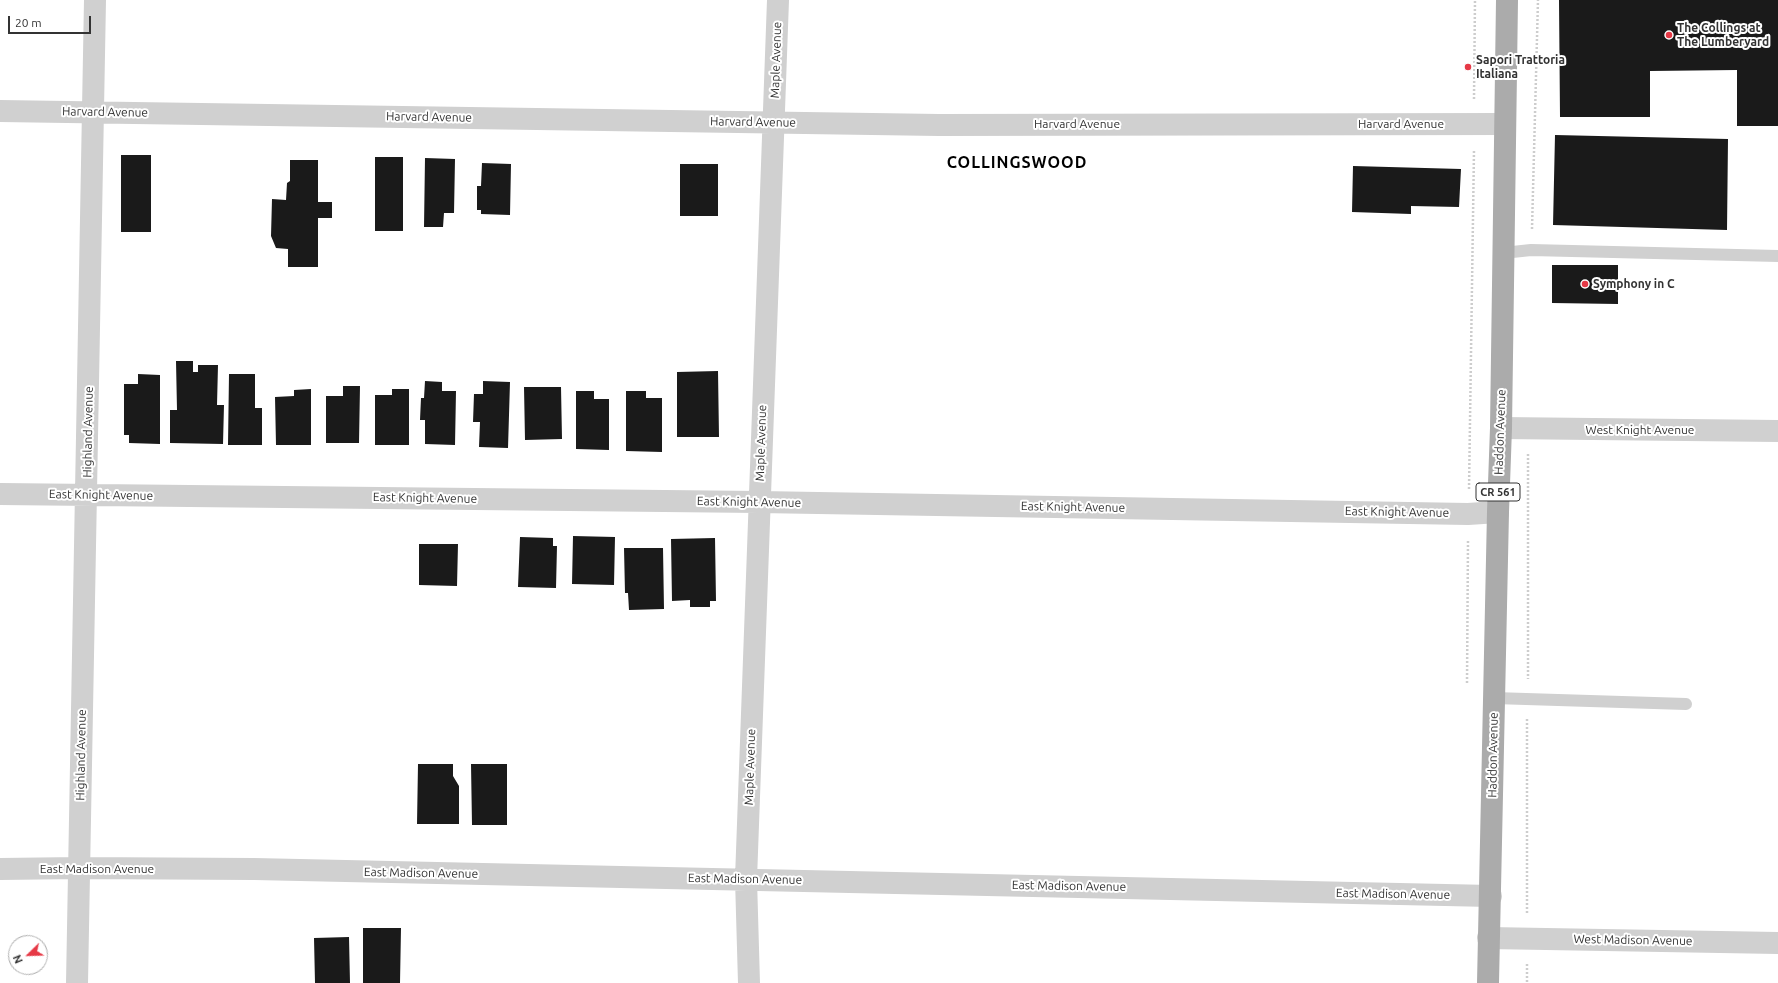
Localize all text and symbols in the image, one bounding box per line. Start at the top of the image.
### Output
scale bar [10,8,93,34]
text: 20 m [15,16,42,29]
street label: Maple Avenue [767,21,785,99]
place label: The Collings at The Lumberyard [1677,21,1769,49]
marker: The Collings at The Lumberyard [1664,30,1674,40]
place label: Sapori Trattoria Italiana [1476,53,1565,81]
marker: Sapori Trattoria Italiana [1463,62,1473,72]
street label: Harvard Avenue [62,104,148,120]
street label: Harvard Avenue [386,109,472,125]
street label: Harvard Avenue [710,114,796,130]
street label: Harvard Avenue [1034,117,1120,131]
street label: Harvard Avenue [1358,117,1444,131]
district label: COLLINGSWOOD [947,153,1087,173]
place label: Symphony in C [1593,277,1675,291]
marker: Symphony in C [1580,279,1590,289]
street label: Highland Avenue [80,386,96,478]
street label: Haddon Avenue [1491,389,1509,475]
street label: Maple Avenue [752,404,770,482]
street label: West Knight Avenue [1586,423,1694,437]
road number: CR 561 [1476,483,1520,501]
street label: East Knight Avenue [49,487,153,503]
street label: East Knight Avenue [373,490,477,506]
street label: East Knight Avenue [697,494,801,510]
street label: East Knight Avenue [1021,499,1125,515]
street label: East Knight Avenue [1345,504,1449,520]
street label: Highland Avenue [73,709,89,801]
street label: Haddon Avenue [1485,712,1501,798]
street label: Maple Avenue [741,728,759,806]
street label: East Madison Avenue [40,862,154,876]
street label: East Madison Avenue [364,865,478,881]
street label: East Madison Avenue [688,871,802,887]
street label: East Madison Avenue [1012,878,1126,894]
street label: East Madison Avenue [1336,886,1450,902]
street label: West Madison Avenue [1573,932,1693,948]
north arrow [8,935,48,975]
text: N [11,953,25,965]

